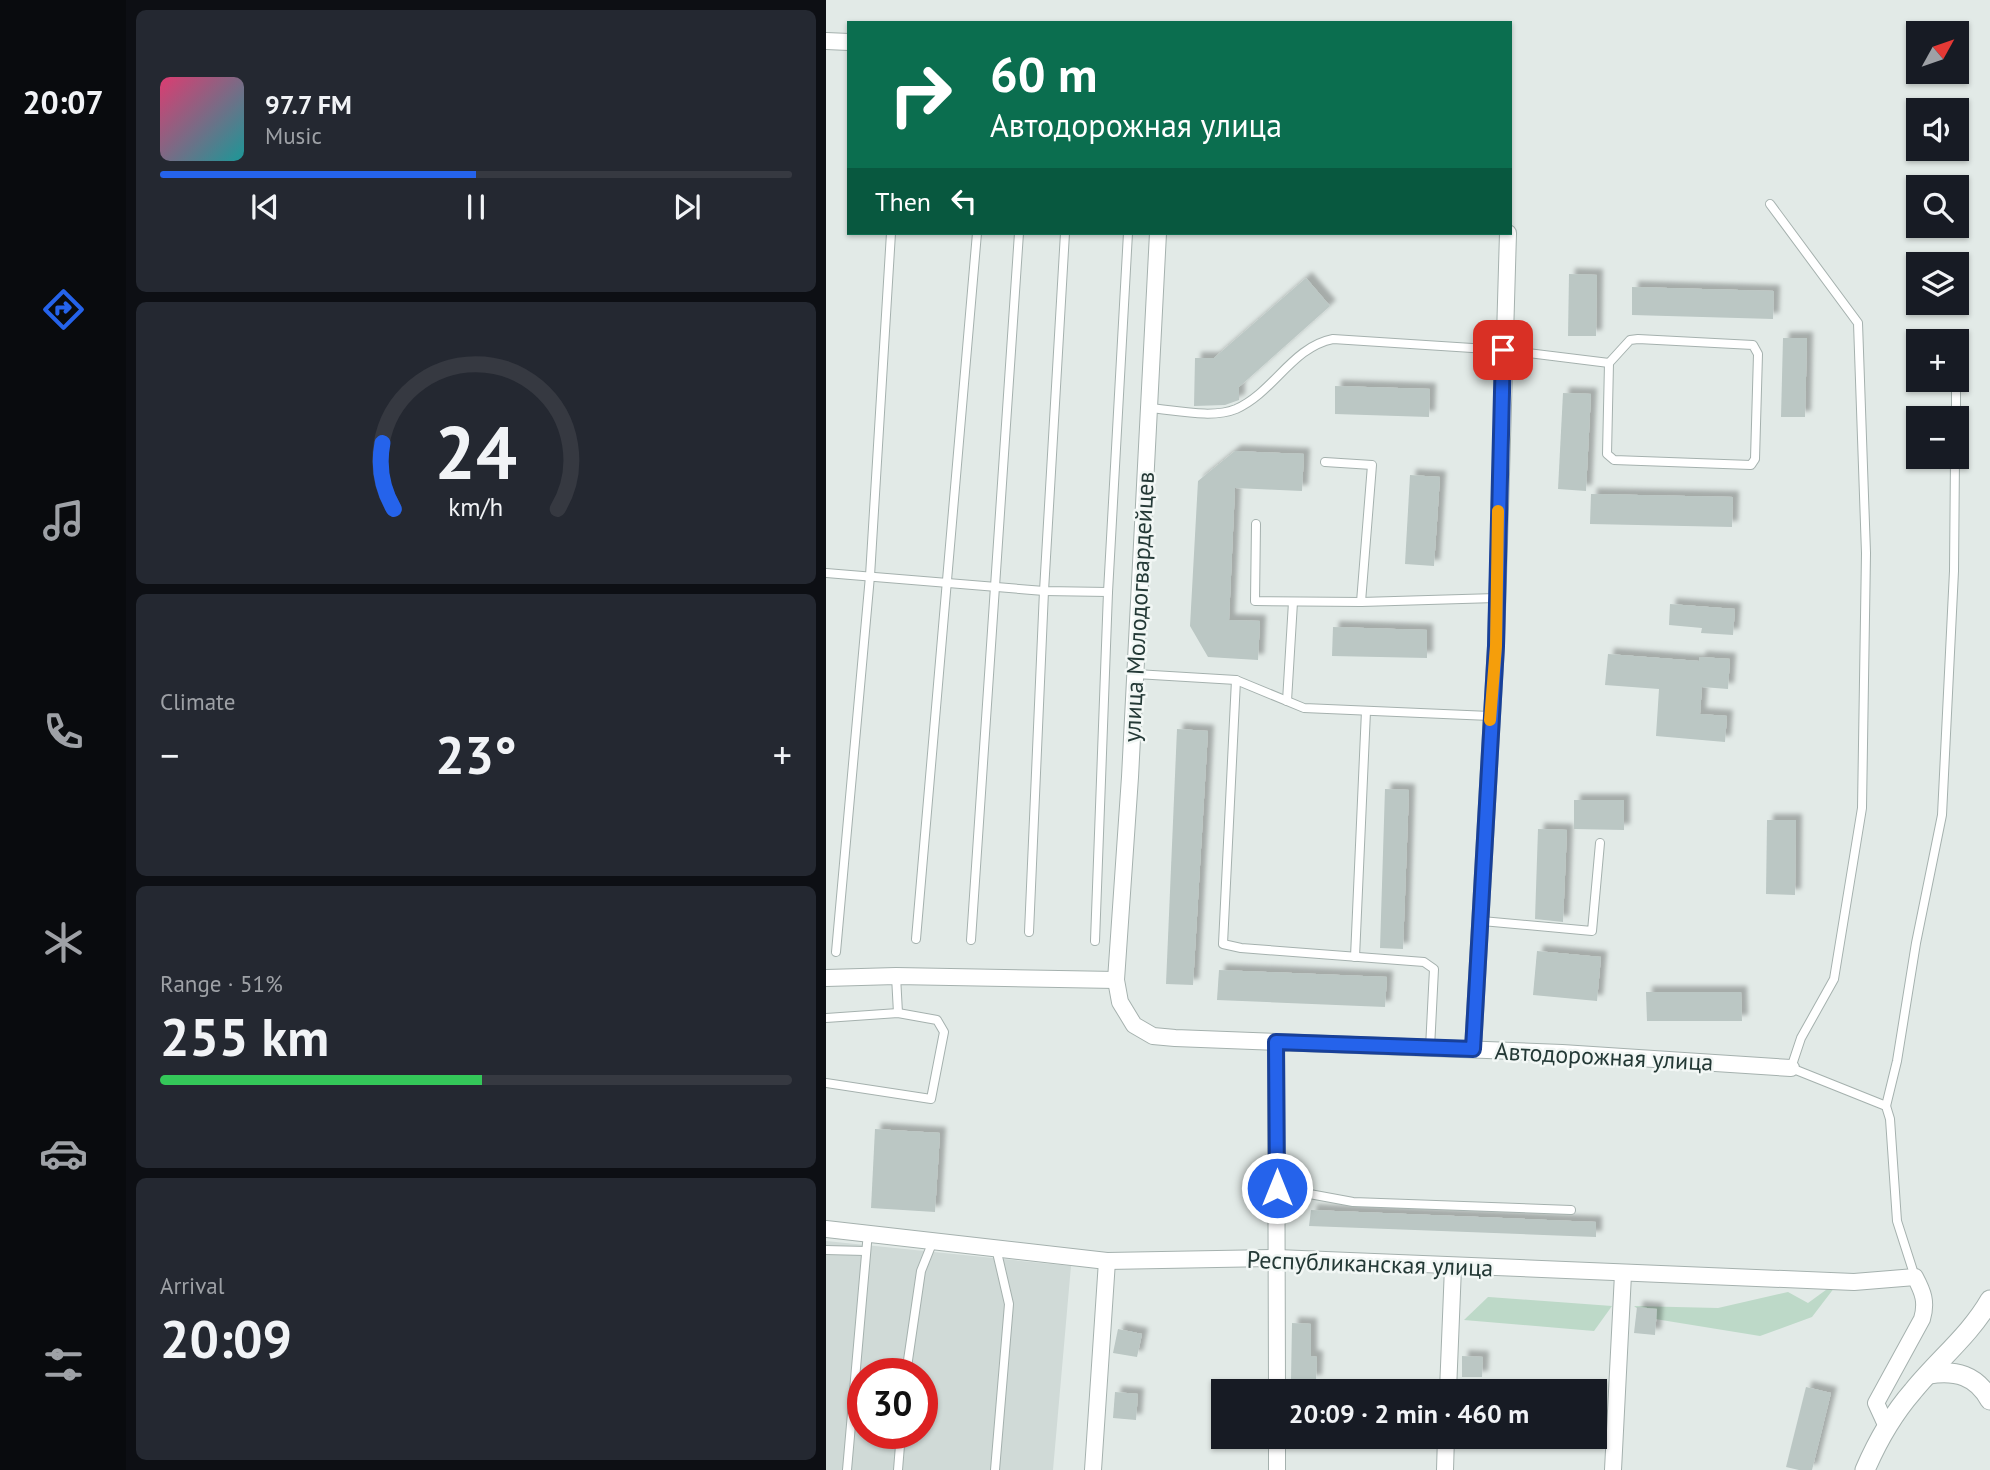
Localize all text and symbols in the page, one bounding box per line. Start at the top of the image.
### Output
north arrow [1906,21,1969,84]
map controls [1906,21,1969,469]
text: 60 m [990,42,1097,106]
icon: right [875,49,966,140]
text: 20:07 [22,81,104,123]
text: 97.7 FM [265,88,352,121]
button: sound [1906,98,1969,161]
text: Автодорожная улица [990,104,1282,146]
text: Music [265,121,322,150]
button: search [1906,175,1969,238]
icon: left [945,182,983,220]
text: Then [875,185,931,218]
icon: previous [246,188,284,226]
icon: pause [457,188,495,226]
icon: next [668,188,706,226]
button: layers [1906,252,1969,315]
icon: directions [39,285,88,334]
pin [1473,320,1533,380]
button: + [1906,329,1969,392]
icon: arrive [1484,331,1522,369]
text: 24 [435,405,517,499]
button: − [1906,406,1969,469]
street label: улица Молодогвардейцев [1116,471,1161,743]
text: km/h [449,491,503,523]
icon: music [39,496,88,545]
text: Climate [160,687,235,716]
icon: phone [39,707,88,756]
text: 23° [435,721,517,788]
text: − [160,730,179,779]
text: + [773,730,792,779]
icon: climate [39,918,88,967]
text: Range · 51% [160,969,283,998]
text: 255 km [160,1003,329,1070]
street label: Автодорожная улица [1494,1035,1714,1078]
icon: car [39,1129,88,1178]
position arrow [1240,1151,1314,1225]
street label: Республиканская улица [1246,1244,1494,1283]
text: Arrival [160,1271,224,1300]
text: 20:09 [160,1305,292,1372]
icon: filters [39,1340,88,1389]
speed limit sign: 30 [847,1358,938,1449]
text: 20:09 · 2 min · 460 m [1289,1397,1529,1430]

